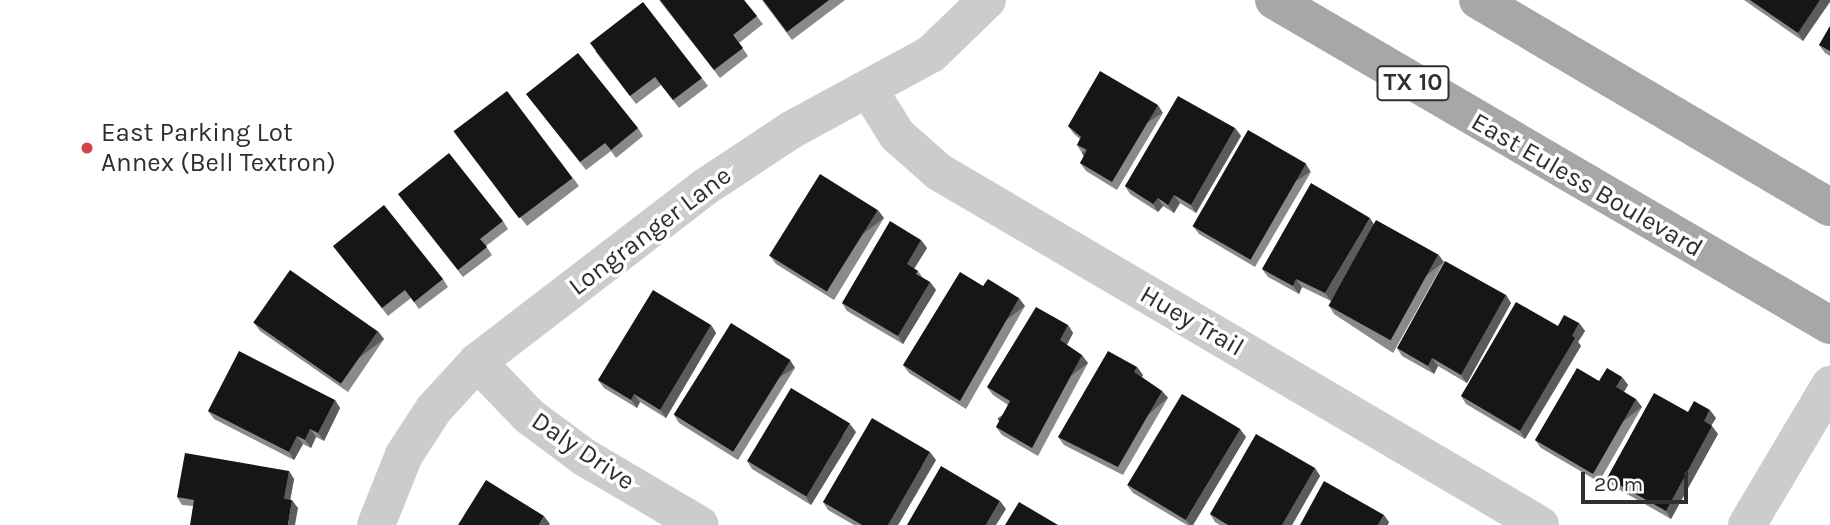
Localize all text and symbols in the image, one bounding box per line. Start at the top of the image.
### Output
road number: TX 10 [1376,62,1450,104]
street label: East Euless Boulevard [1466,106,1708,264]
place label: East Parking Lot Annex (Bell Textron) [101,117,336,178]
marker: East Parking Lot Annex (Bell Textron) [79,140,95,156]
street label: Longranger Lane [563,160,737,302]
street label: Huey Trail [1135,279,1249,363]
street label: Daly Drive [525,405,641,497]
scale bar [1585,458,1692,502]
text: 20 m [1594,472,1643,496]

